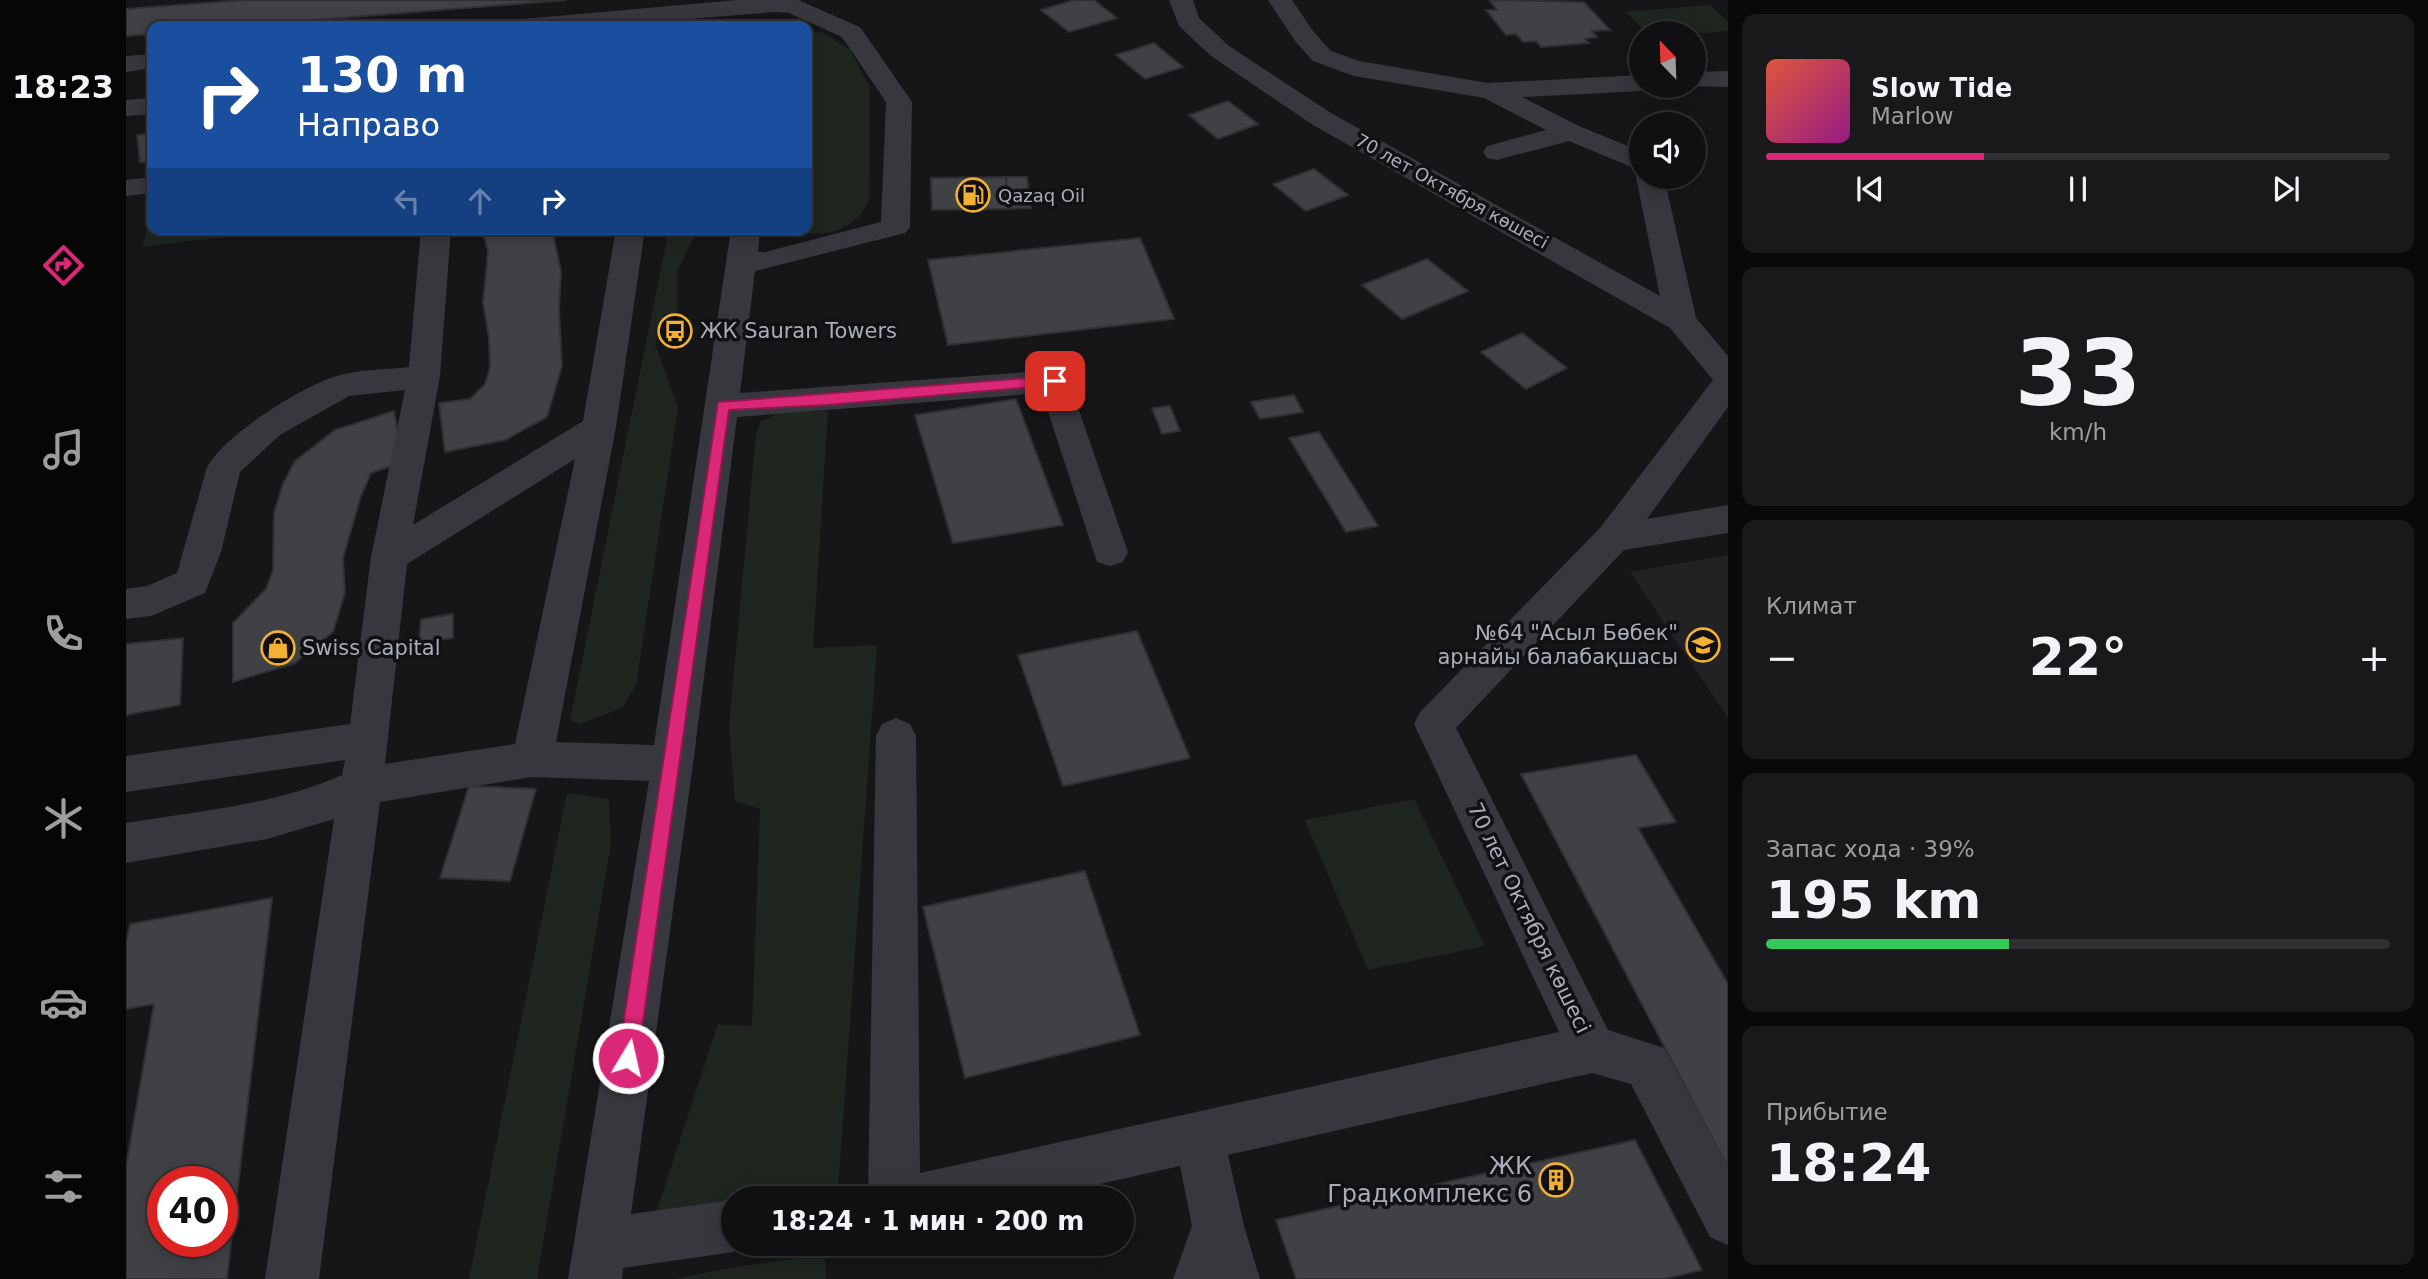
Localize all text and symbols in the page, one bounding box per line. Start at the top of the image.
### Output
north arrow [1629,21,1706,98]
map controls [1629,21,1706,189]
text: 130 m [297,47,467,104]
icon: right [182,49,273,140]
text: 18:23 [12,68,114,106]
text: Slow Tide [1871,73,2012,103]
text: Marlow [1871,103,1954,129]
text: Направо [297,106,440,144]
button: sound [1629,112,1706,189]
street label: 70 лет Октября көшесі [1352,129,1552,253]
icon: previous [1851,170,1889,208]
icon: pause [2059,170,2097,208]
icon: next [2267,170,2305,208]
fuel station icon: Qazaq Oil [954,176,992,214]
icon: left [388,182,426,220]
icon: ahead [461,182,499,220]
icon: right [534,182,572,220]
place label: Qazaq Oil [998,185,1085,206]
icon: directions [39,241,88,290]
bus stop icon: ЖК Sauran Towers [656,312,694,350]
place label: ЖК Sauran Towers [700,319,897,343]
text: 33 [2015,321,2141,426]
pin [1025,351,1085,411]
icon: arrive [1036,362,1074,400]
text: km/h [2049,419,2107,445]
icon: music [39,425,88,474]
text: Климат [1766,593,1857,619]
icon: phone [39,609,88,658]
place label: №64 "Асыл Бөбек" арнайы балабақшасы [1437,621,1678,669]
school or university icon: №64 "Асыл Бөбек" арнайы балабақшасы [1684,626,1722,664]
text: 22° [2029,627,2127,687]
shop icon: Swiss Capital [259,629,297,667]
place label: Swiss Capital [302,636,441,660]
text: − [1766,636,1798,680]
text: + [2358,636,2390,680]
icon: climate [39,794,88,843]
street label: 70 лет Октября көшесі [1463,799,1595,1037]
text: Запас хода · 39% [1766,836,1975,862]
text: 195 km [1766,870,1981,930]
icon: car [39,978,88,1027]
position arrow [591,1021,665,1095]
text: Прибытие [1766,1099,1888,1125]
text: 18:24 [1766,1133,1932,1193]
place label: ЖК Градкомплекс 6 [1327,1152,1532,1208]
building icon: ЖК Градкомплекс 6 [1537,1161,1575,1199]
icon: filters [39,1162,88,1211]
speed limit sign: 40 [147,1166,238,1257]
text: 18:24 · 1 мин · 200 m [771,1206,1084,1236]

